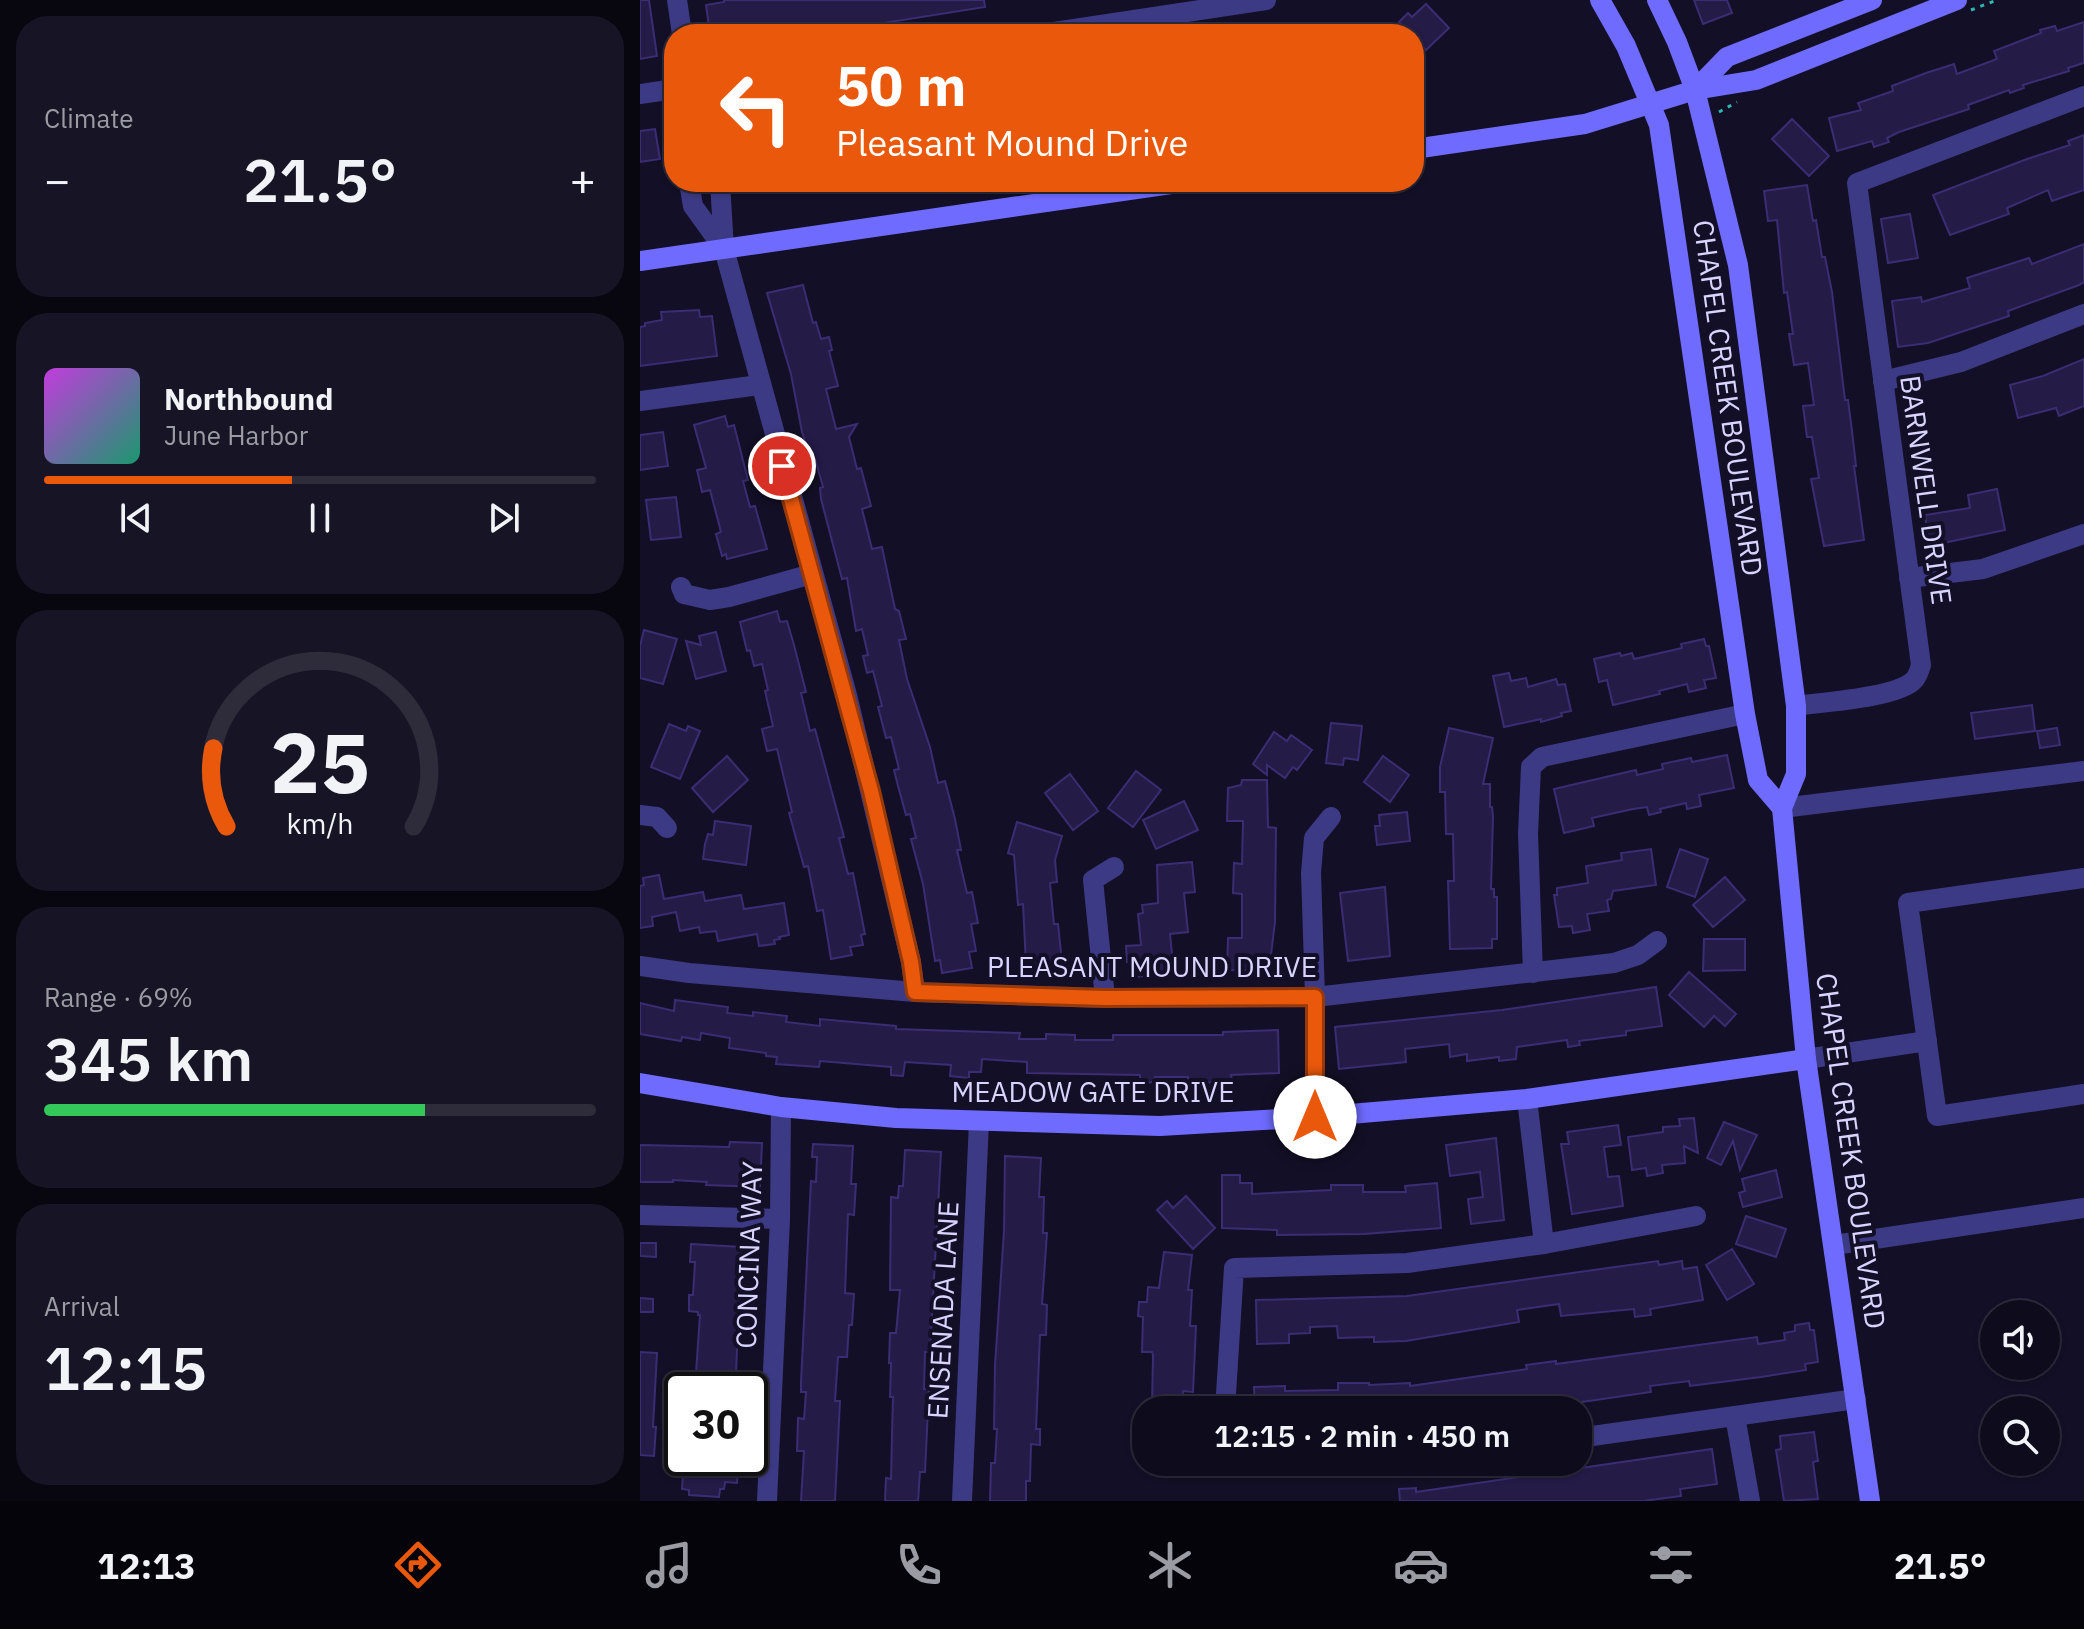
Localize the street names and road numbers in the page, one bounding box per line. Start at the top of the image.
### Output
street label: CHAPEL CREEK BOULEVARD [1685,218,1772,578]
street label: BARNWELL DRIVE [1892,373,1961,607]
street label: PLEASANT MOUND DRIVE [987,948,1317,985]
street label: CHAPEL CREEK BOULEVARD [1808,971,1895,1331]
street label: MEADOW GATE DRIVE [952,1073,1235,1110]
street label: CONCINA WAY [727,1160,770,1349]
street label: ENSENADA LANE [918,1200,967,1420]

